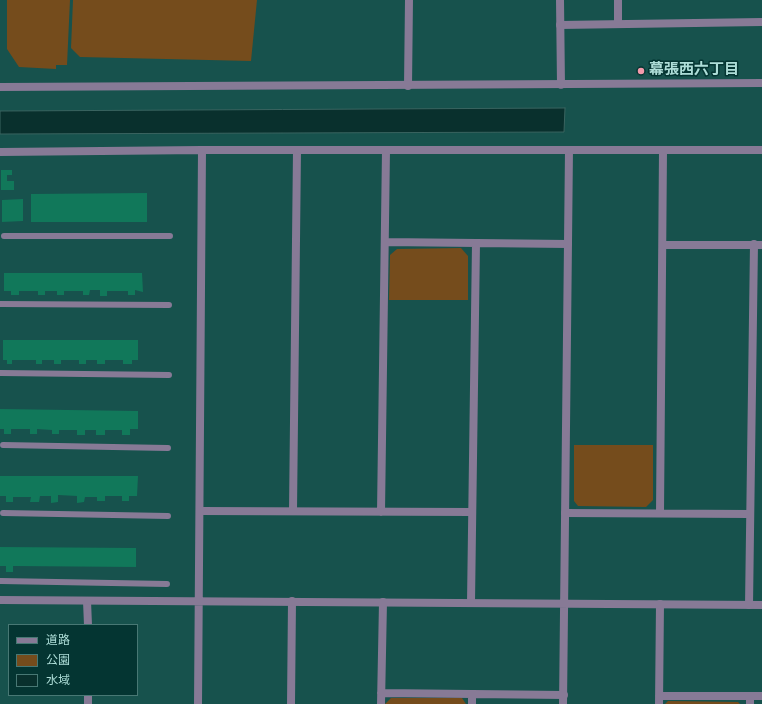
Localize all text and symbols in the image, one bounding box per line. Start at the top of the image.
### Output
place label: 幕張西六丁目 [649,62,739,80]
marker: 幕張西六丁目 [636,66,646,76]
legend [8,624,138,696]
text: 道路 [46,631,70,650]
text: 公園 [46,651,70,670]
text: 水域 [46,671,70,690]

